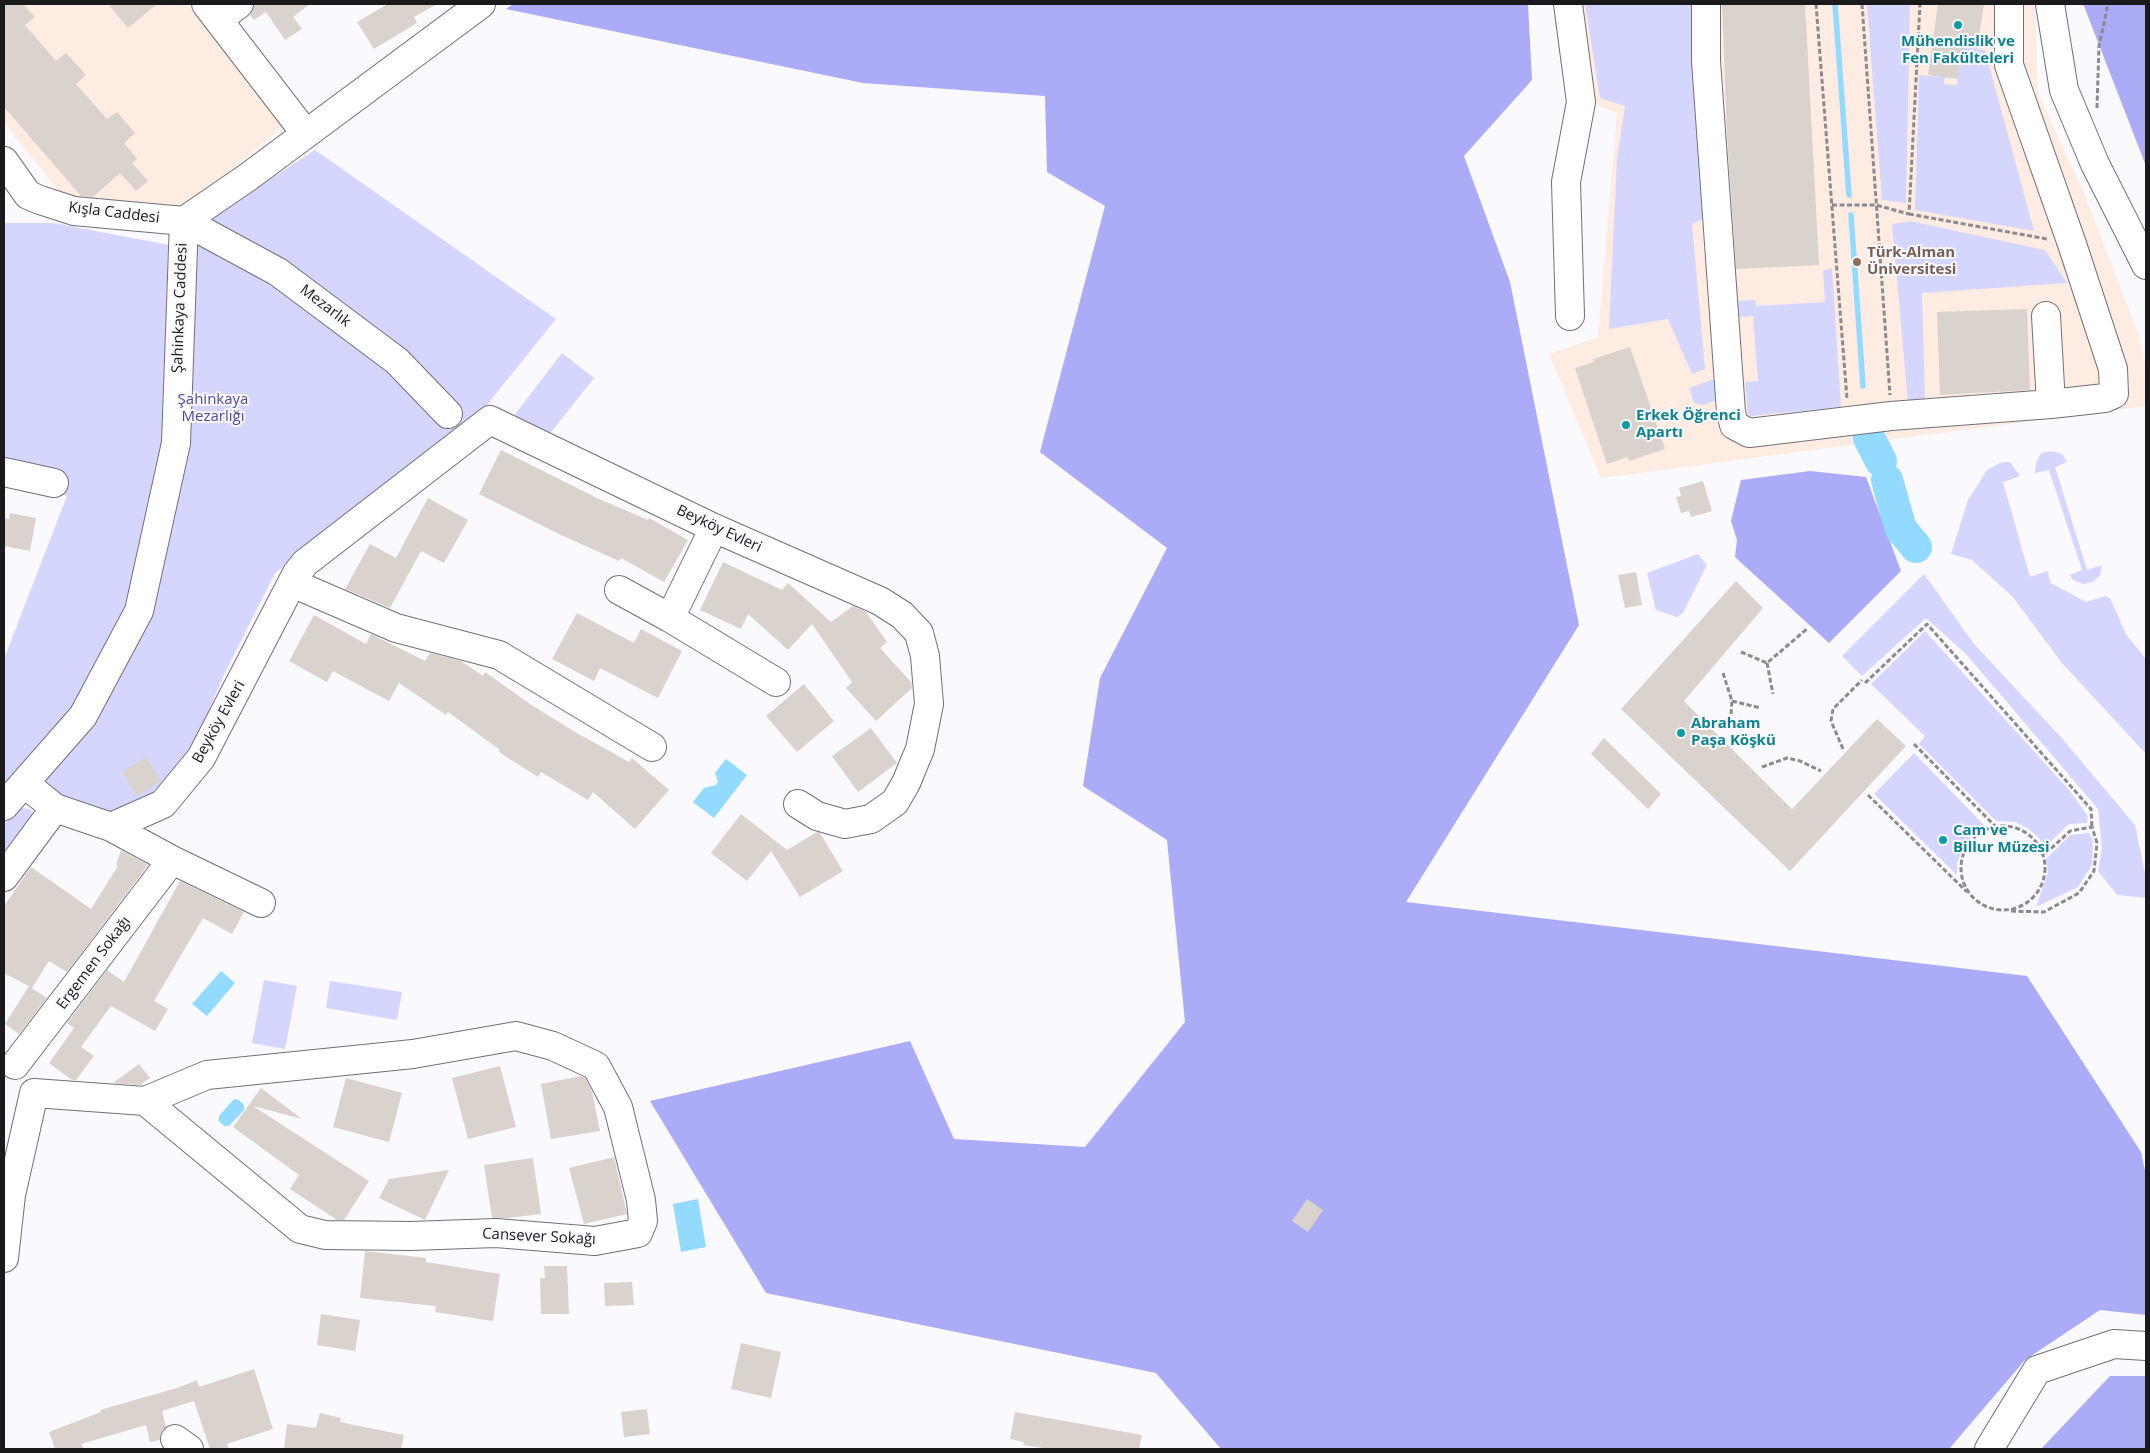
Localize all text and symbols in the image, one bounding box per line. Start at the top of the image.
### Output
marker: Mühendislik ve Fen Fakülteleri [1952,19,1964,31]
place label: Mühendislik ve Fen Fakülteleri [1901,33,2015,68]
street label: Kışla Caddesi [67,198,161,228]
street label: Şahinkaya Caddesi [169,243,191,373]
place label: Türk-Alman Üniversitesi [1867,244,1956,279]
marker: Türk-Alman Üniversitesi [1851,256,1863,268]
street label: Mezarlık [296,281,354,331]
park label: Şahinkaya Mezarlığı [178,391,248,426]
place label: Erkek Öğrenci Apartı [1636,407,1741,442]
marker: Erkek Öğrenci Apartı [1620,419,1632,431]
street label: Beyköy Evleri [674,501,764,557]
street label: Beyköy Evleri [189,677,249,767]
place label: Abraham Paşa Köşkü [1691,715,1776,750]
marker: Abraham Paşa Köşkü [1675,727,1687,739]
place label: Cam ve Billur Müzesi [1953,822,2050,857]
marker: Cam ve Billur Müzesi [1937,834,1949,846]
street label: Ergemen Sokağı [53,913,135,1013]
street label: Cansever Sokağı [482,1225,596,1249]

